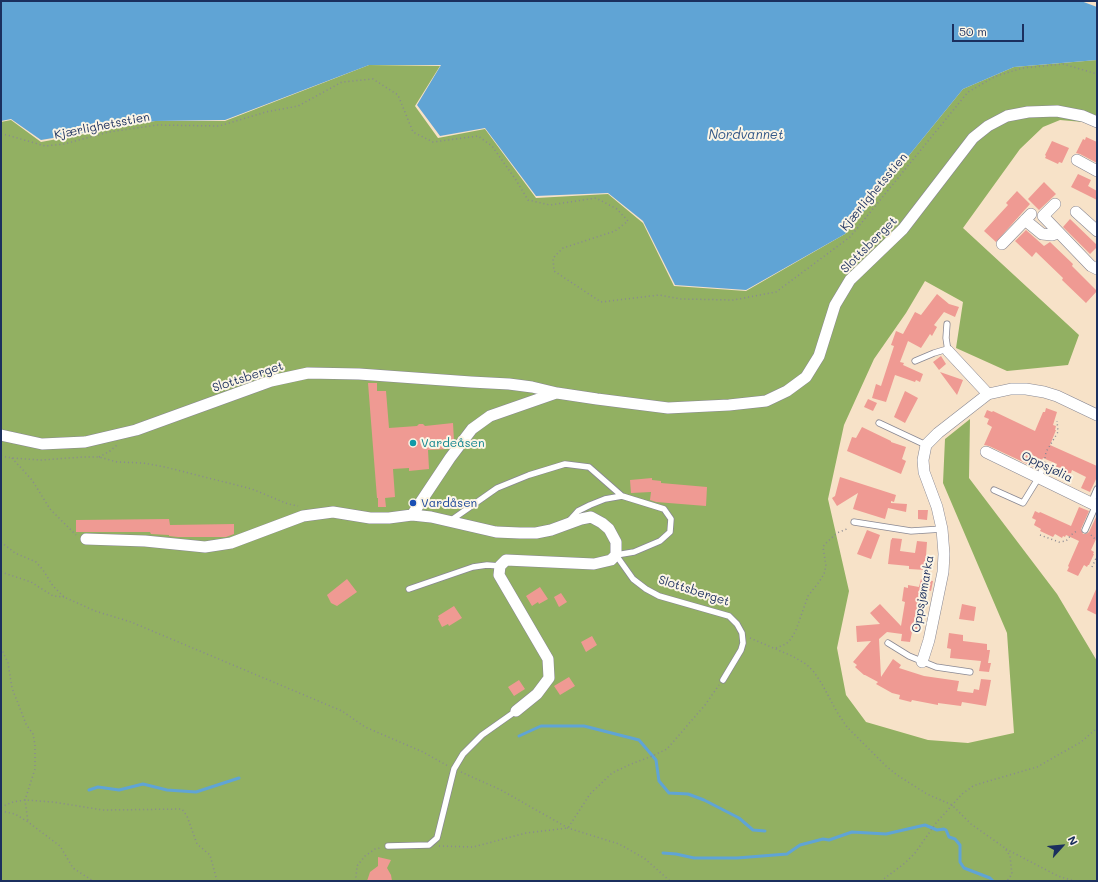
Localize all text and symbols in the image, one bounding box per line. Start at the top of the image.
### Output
scale bar [954,16,1026,42]
text: 50 m [959,23,987,39]
street label: Kjærlighetsstien [53,110,151,142]
water label: Nordvannet [708,127,784,143]
street label: Kjærlighetsstien [837,150,911,234]
street label: Slottsberget [838,214,900,276]
street label: Slottsberget [211,359,285,395]
place label: Vardeåsen [421,436,485,450]
marker: Vardeåsen [408,438,418,448]
street label: Oppsjølia [1019,448,1075,486]
place label: Vardåsen [421,496,477,510]
marker: Vardåsen [408,498,418,508]
street label: Oppsjømarka [909,554,937,634]
street label: Slottsberget [657,573,731,609]
north arrow [1042,826,1082,866]
text: N [1065,833,1082,847]

